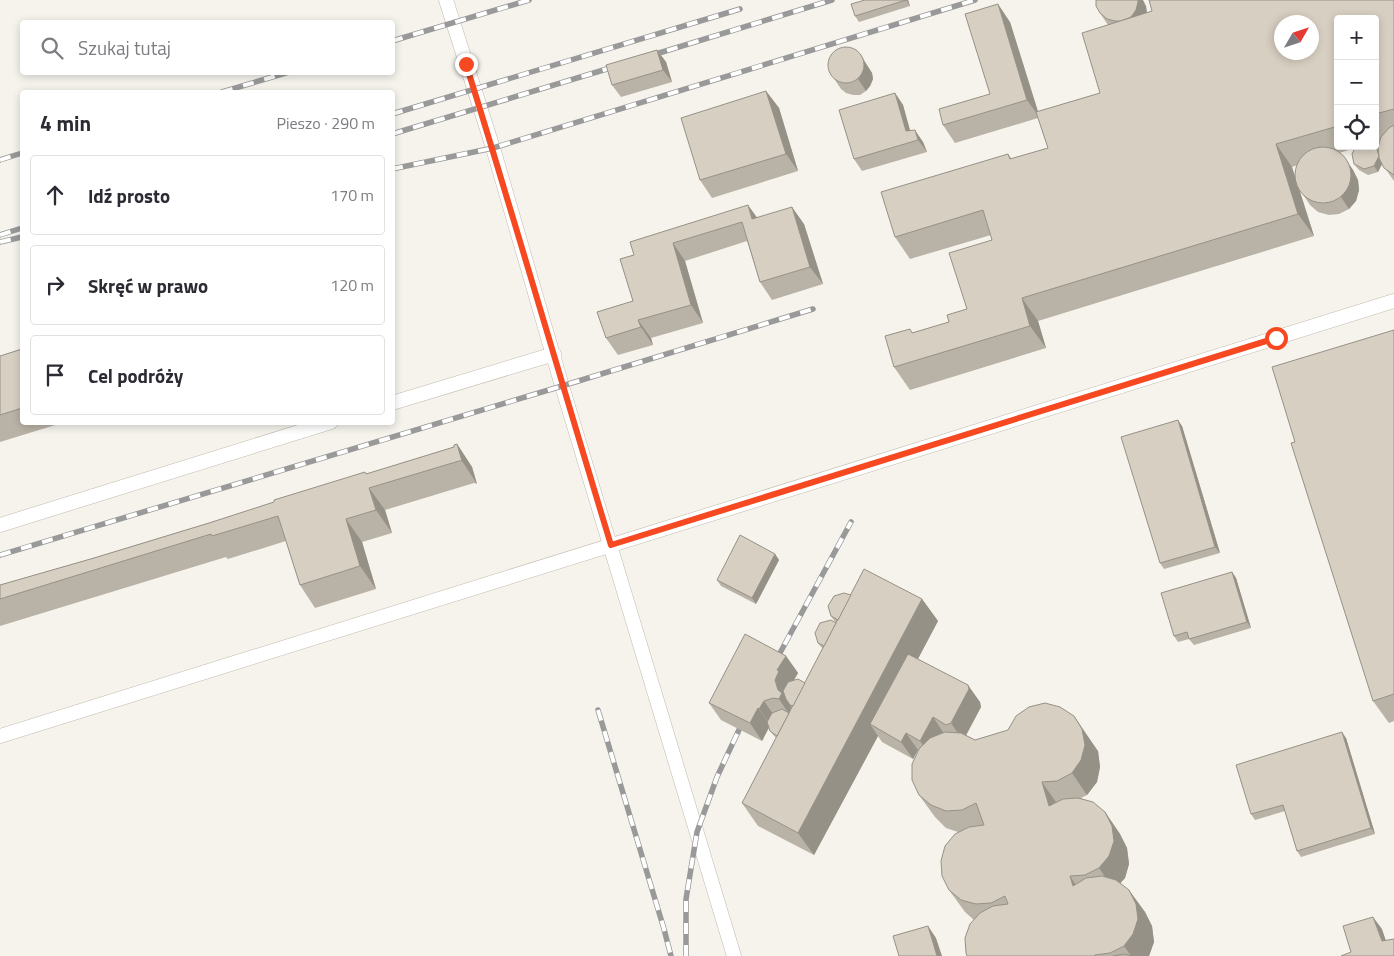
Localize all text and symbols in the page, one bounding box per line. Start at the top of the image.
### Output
north arrow [1274,15,1319,60]
map controls [1334,15,1379,150]
button: + [1334,15,1379,60]
search box [20,20,395,75]
text: Szukaj tutaj [78,33,171,62]
icon: search [38,34,66,62]
route end [455,53,478,76]
button: − [1334,60,1379,105]
button: locate [1334,105,1379,150]
text: 4 min [40,107,91,139]
text: Pieszo · 290 m [277,111,375,135]
icon: ahead [41,181,69,209]
text: Idź prosto [88,181,170,210]
text: 170 m [330,183,374,207]
icon: right [41,271,69,299]
text: Skręć w prawo [88,271,208,300]
text: 120 m [330,273,374,297]
route start [1265,327,1288,350]
icon: arrive [41,361,69,389]
text: Cel podróży [88,361,183,390]

